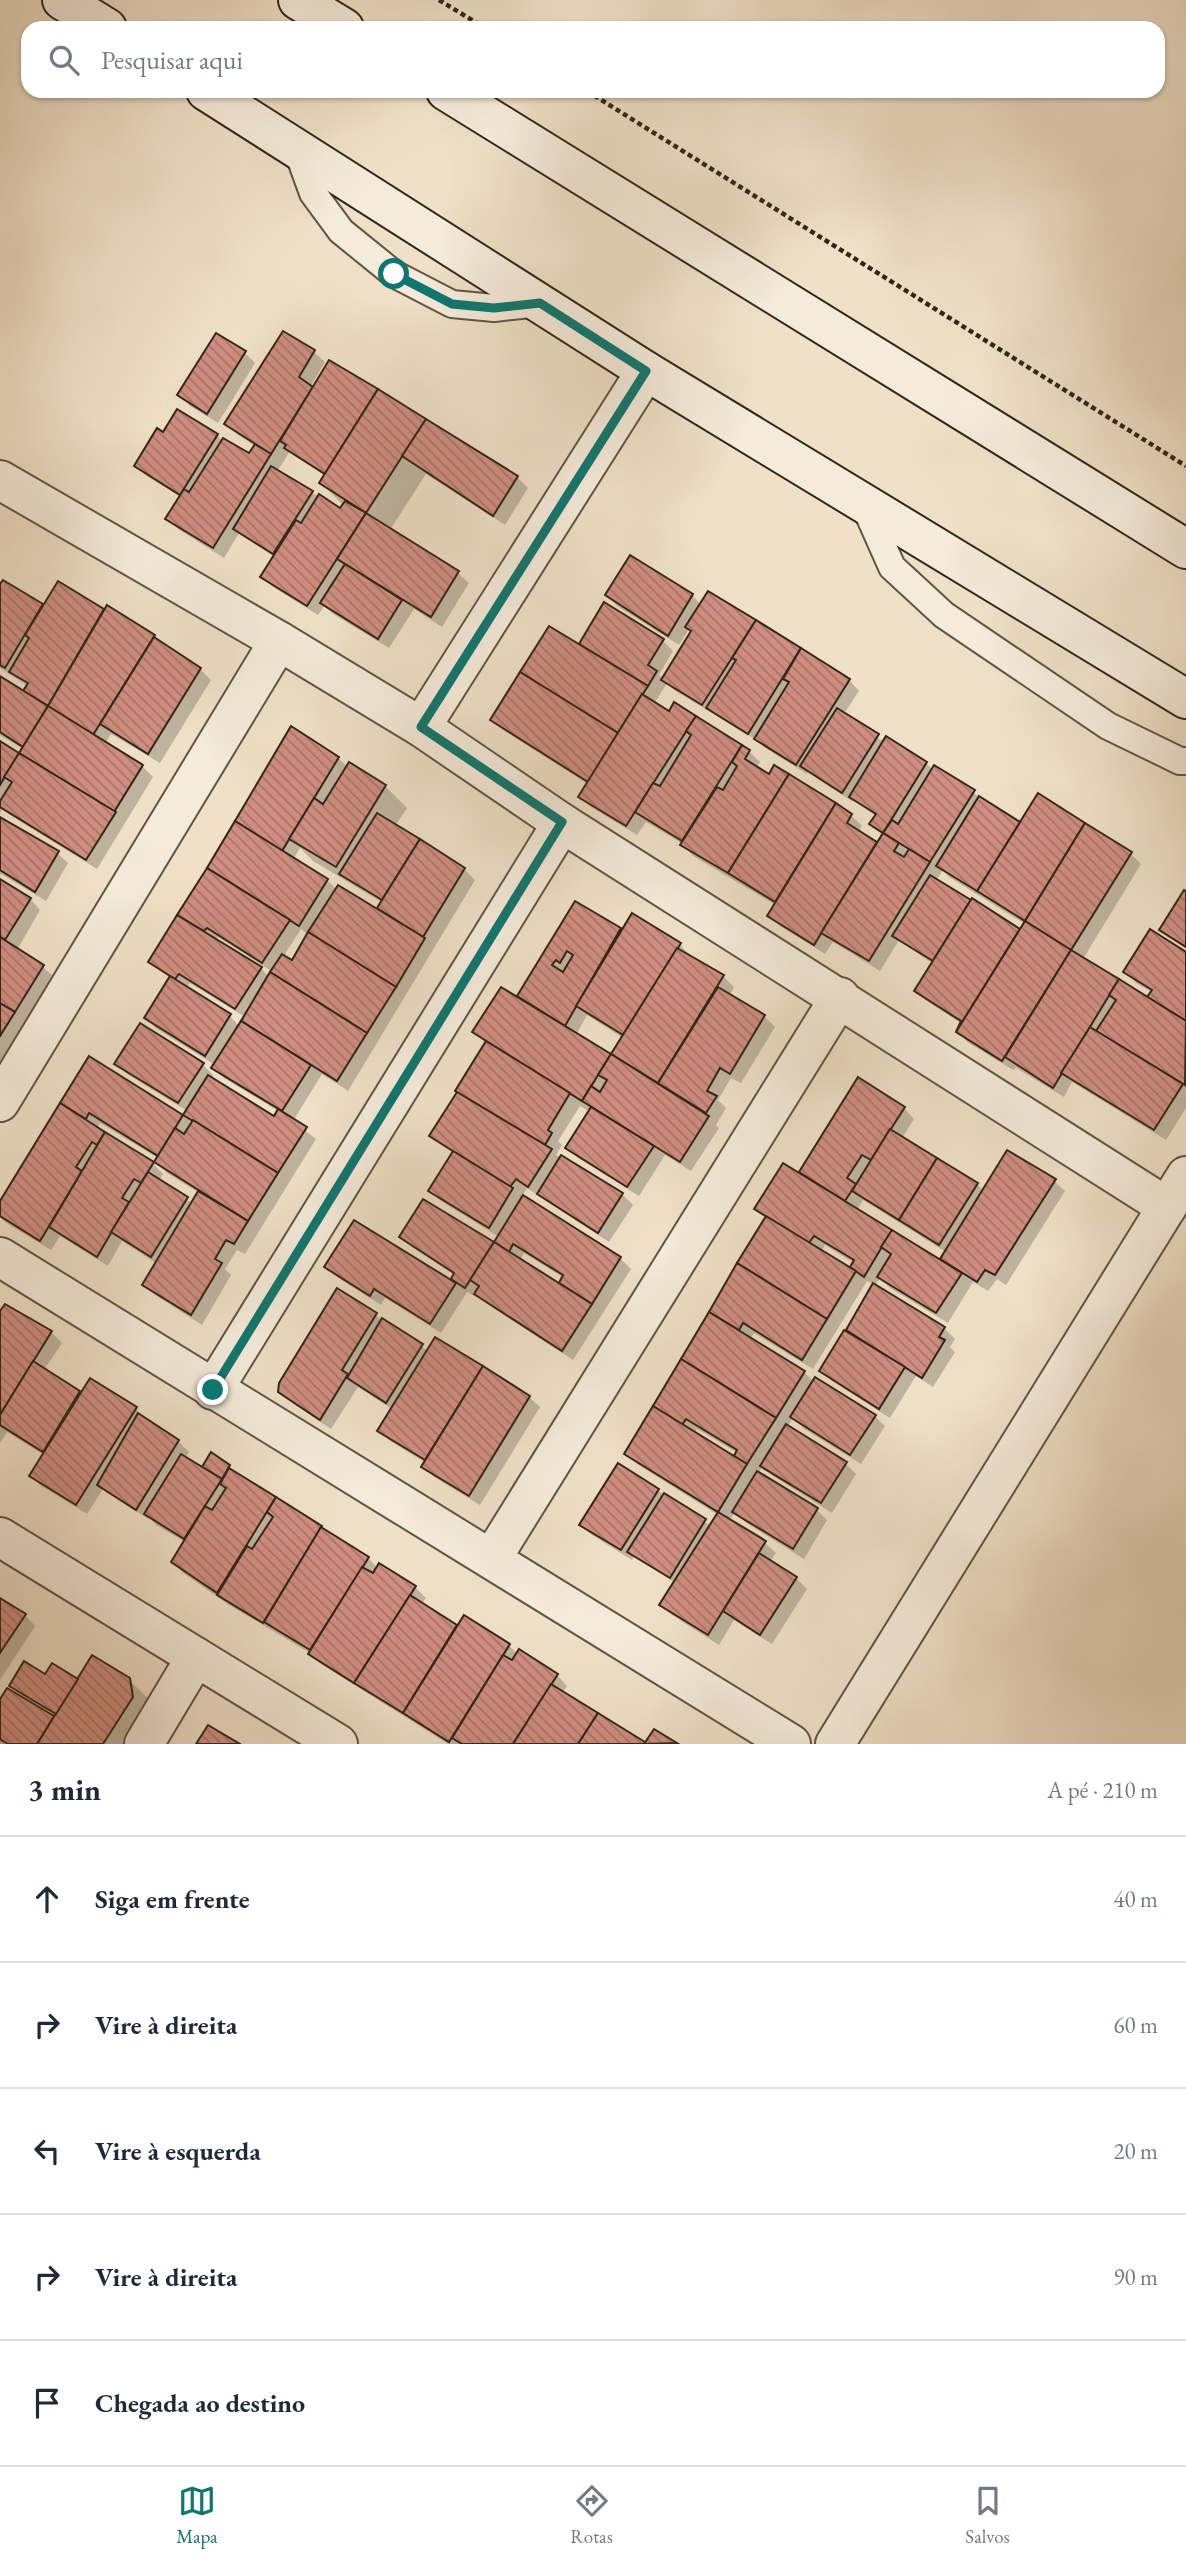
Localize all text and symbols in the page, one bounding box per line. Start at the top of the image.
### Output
search box [21,21,1165,98]
icon: search [45,41,83,79]
text: Pesquisar aqui [101,43,243,77]
route start [378,258,409,289]
route end [197,1374,228,1405]
text: 3 min [28,1770,101,1809]
text: A pé · 210 m [1047,1775,1158,1805]
icon: ahead [28,1880,66,1918]
text: Siga em frente [95,1882,250,1916]
text: 40 m [1113,1884,1158,1914]
icon: right [28,2006,66,2044]
text: Vire à direita [95,2008,237,2042]
text: 60 m [1113,2010,1158,2040]
icon: left [28,2132,66,2170]
text: Vire à esquerda [95,2134,261,2168]
text: 20 m [1113,2136,1158,2166]
icon: right [28,2258,66,2296]
text: Vire à direita [95,2260,237,2294]
text: 90 m [1113,2262,1158,2292]
icon: arrive [28,2384,66,2422]
text: Chegada ao destino [95,2386,305,2420]
tab: Mapa [176,2482,218,2549]
tab: Rotas [570,2482,613,2549]
tab: Salvos [965,2482,1010,2549]

